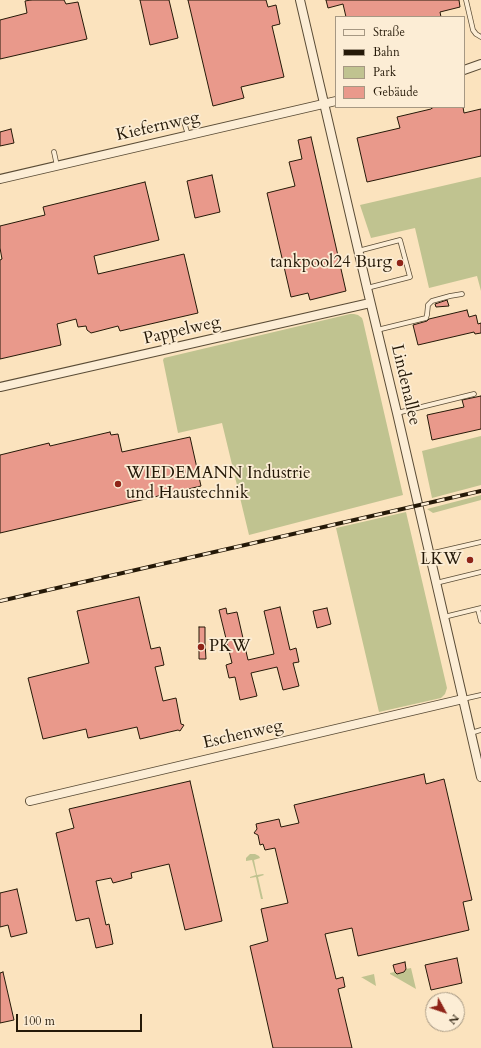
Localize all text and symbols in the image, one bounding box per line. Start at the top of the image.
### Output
legend [335,16,465,108]
text: Straße [373,24,405,40]
text: Bahn [373,44,400,60]
text: Park [373,64,396,80]
text: Gebäude [373,84,418,100]
street label: Kiefernweg [114,108,202,146]
place label: tankpool24 Burg [270,253,392,273]
marker: tankpool24 Burg [395,258,405,268]
street label: Pappelweg [142,312,222,350]
street label: Lindenallee [386,342,424,428]
place label: WIEDEMANN Industrie und Haustechnik [126,464,311,504]
marker: WIEDEMANN Industrie und Haustechnik [113,479,123,489]
place label: LKW [420,550,462,570]
marker: LKW [465,555,475,565]
place label: PKW [209,637,250,657]
marker: PKW [196,642,206,652]
street label: Eschenweg [201,716,285,754]
north arrow [425,992,465,1032]
scale bar [18,1006,144,1032]
text: N [445,1011,463,1028]
text: 100 m [23,1013,55,1029]

